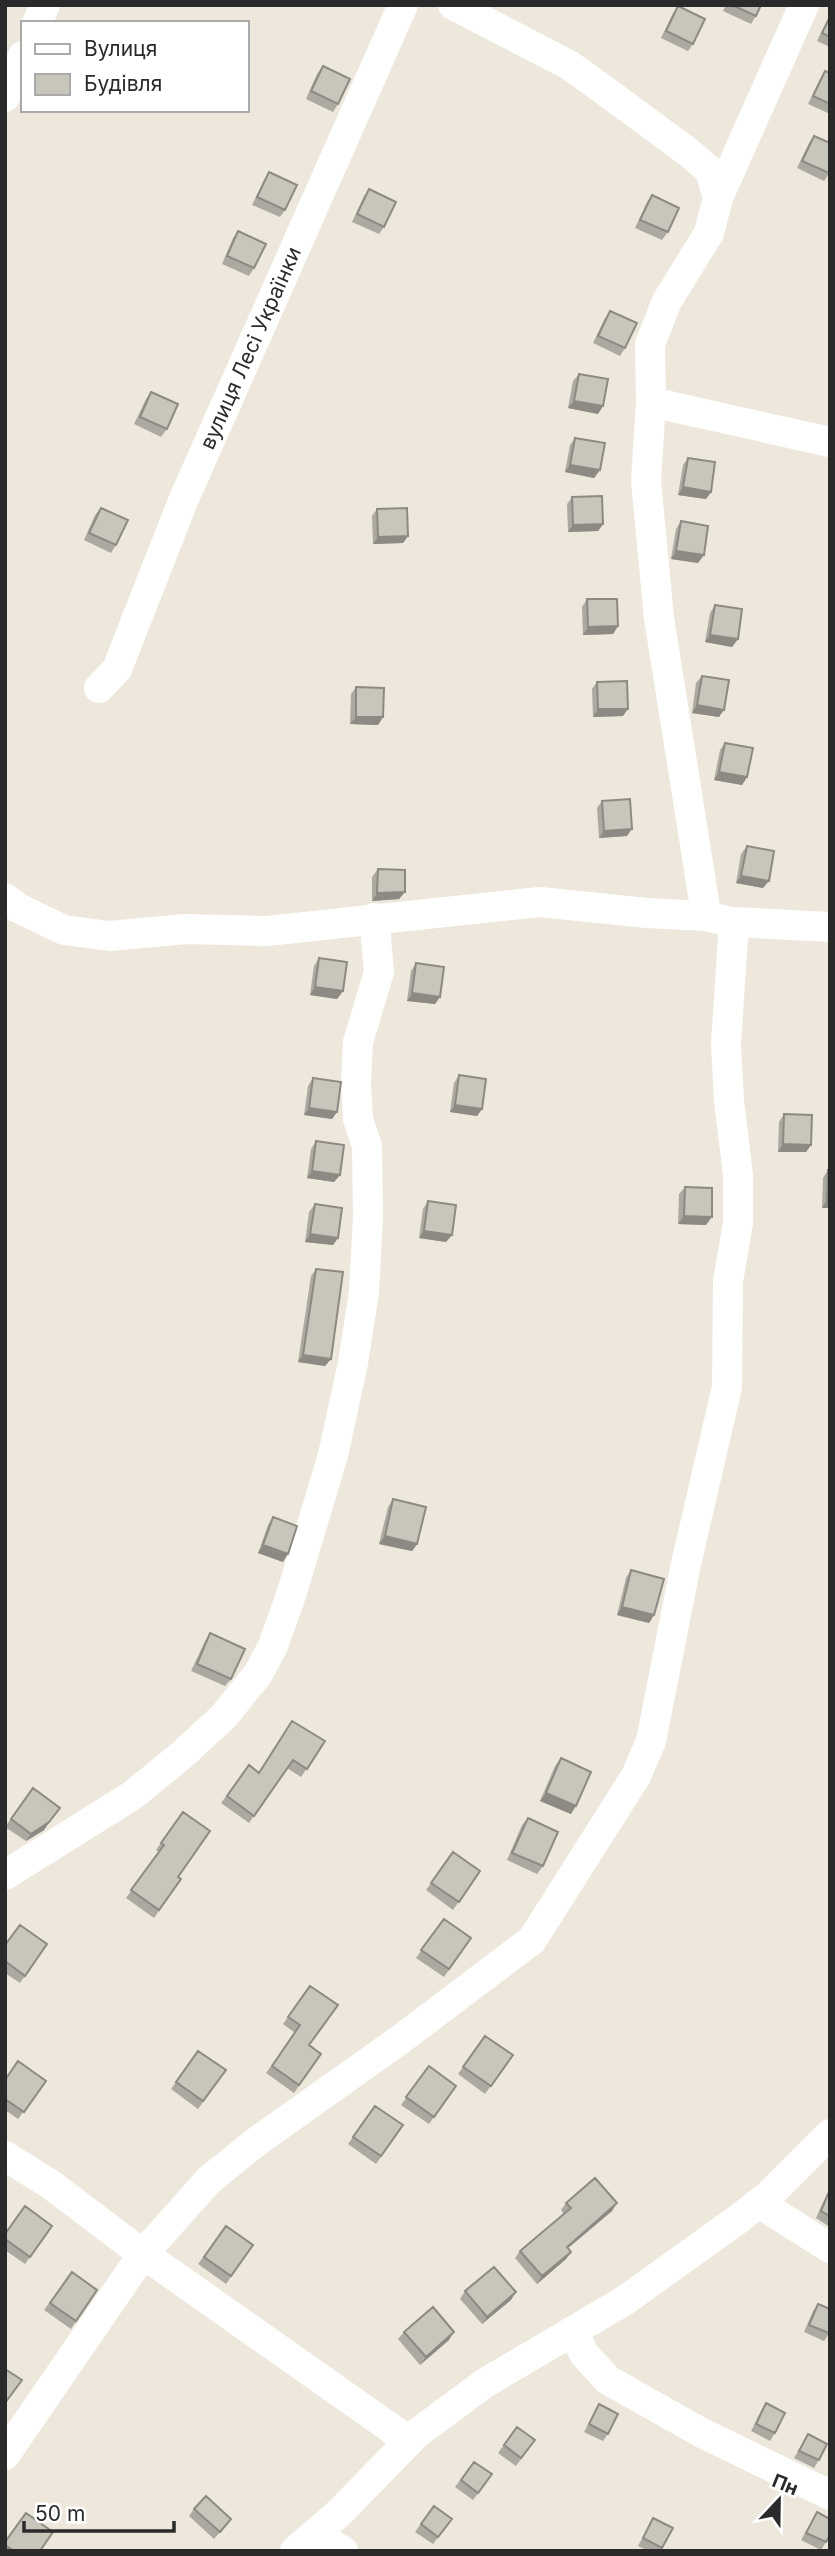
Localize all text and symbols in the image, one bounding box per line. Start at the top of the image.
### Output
legend [21,21,248,112]
text: Вулиця [84,36,157,61]
text: Будівля [84,71,162,96]
street label: вулиця Лесі Українки [195,243,306,453]
north arrow [744,2465,814,2535]
text: Пн [769,2469,802,2500]
scale bar [24,2490,175,2534]
text: 50 m [35,2501,85,2526]

